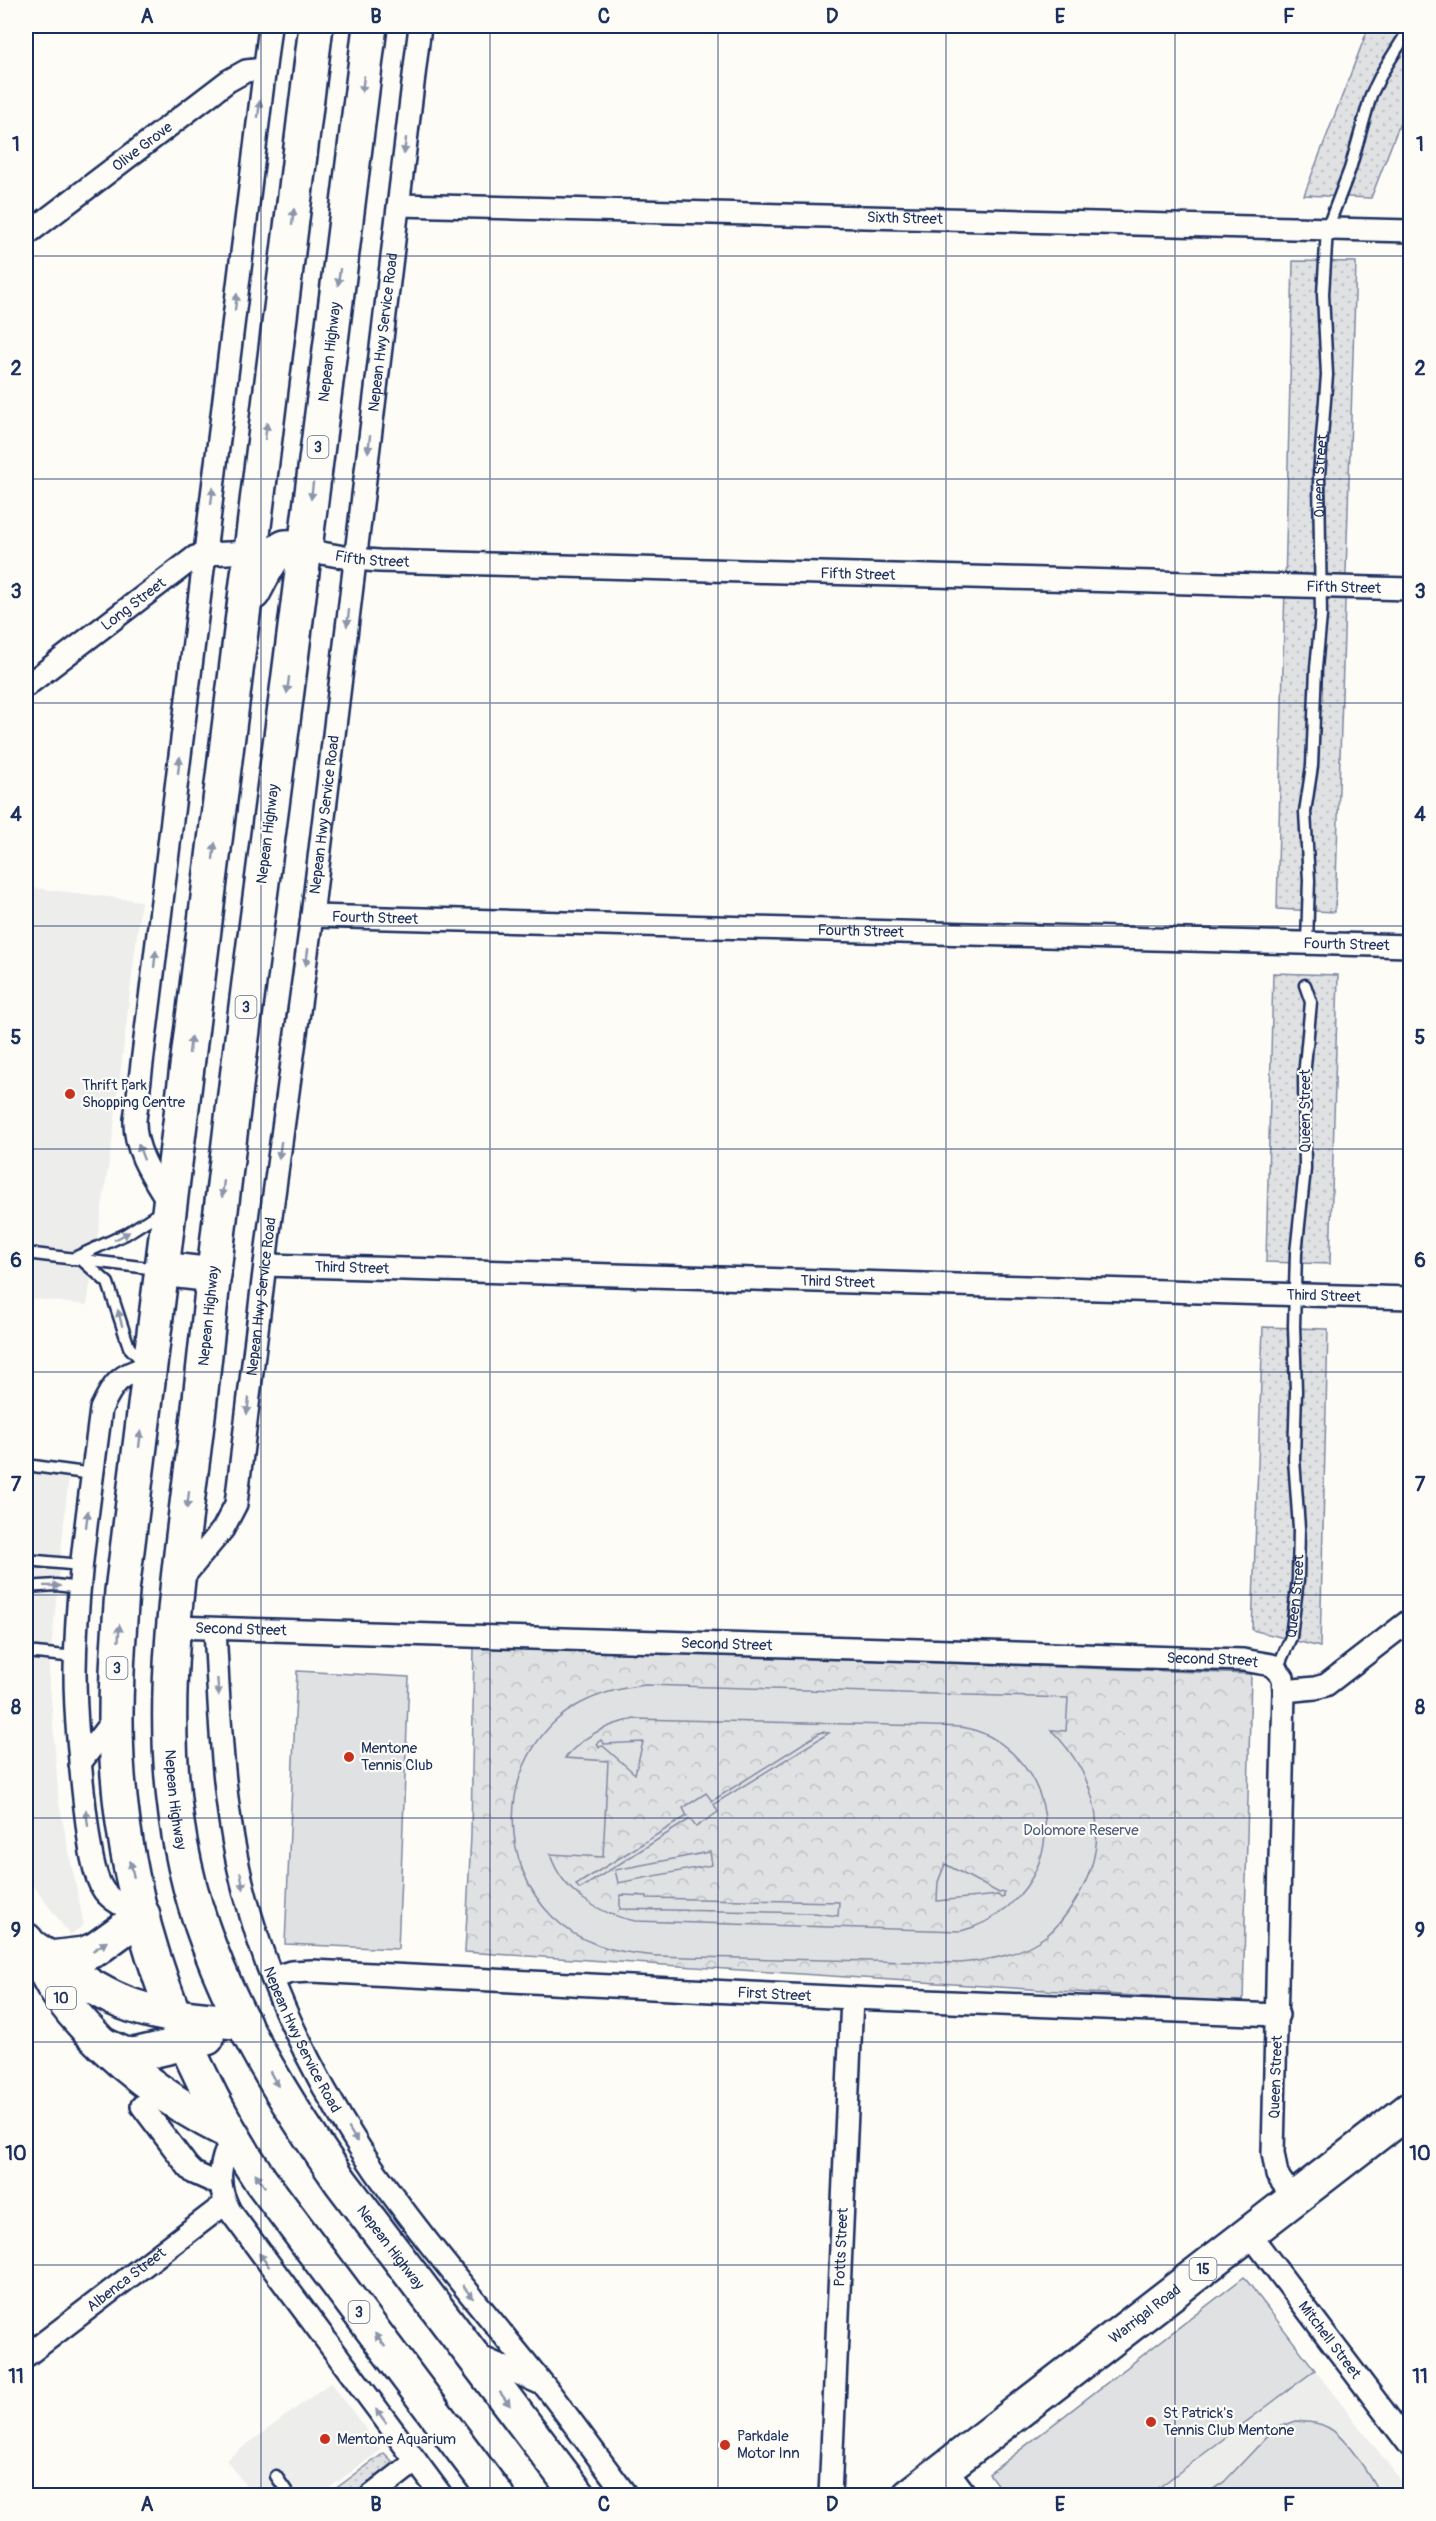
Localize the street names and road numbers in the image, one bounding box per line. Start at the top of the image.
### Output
street label: Olive Grove [108,117,177,176]
street label: Sixth Street [867,208,944,229]
street label: Nepean Hwy Service Road [364,252,402,413]
street label: Nepean Highway [314,300,346,403]
street label: Queen Street [1309,433,1332,518]
road number: 3 [308,436,328,458]
street label: Fifth Street [333,546,411,571]
street label: Fifth Street [820,563,897,585]
street label: Long Street [97,573,170,635]
street label: Fifth Street [1306,577,1382,598]
street label: Nepean Hwy Service Road [305,734,343,895]
street label: Nepean Highway [252,782,284,885]
street label: Fourth Street [332,907,419,928]
street label: Fourth Street [817,920,905,942]
street label: Fourth Street [1303,934,1391,955]
road number: 3 [236,996,256,1018]
street label: Queen Street [1296,1068,1315,1153]
street label: Nepean Hwy Service Road [242,1216,280,1377]
street label: Third Street [314,1257,390,1278]
street label: Nepean Highway [194,1264,224,1367]
street label: Third Street [800,1271,876,1292]
street label: Third Street [1286,1285,1362,1306]
street label: Queen Street [1281,1553,1308,1639]
street label: Second Street [195,1618,288,1640]
street label: Second Street [681,1633,774,1655]
street label: Second Street [1166,1648,1261,1672]
road number: 3 [106,1657,128,1679]
street label: Nepean Highway [161,1749,191,1852]
street label: Nepean Hwy Service Road [259,1964,345,2116]
street label: First Street [737,1983,813,2006]
road number: 10 [46,1987,76,2009]
street label: Queen Street [1265,2034,1287,2119]
street label: Nepean Highway [353,2201,429,2294]
street label: Potts Street [830,2206,852,2287]
street label: Albenca Street [83,2242,170,2316]
road number: 15 [1190,2258,1216,2280]
street label: Warrigal Road [1105,2280,1185,2348]
street label: Mitchell Street [1294,2297,1366,2383]
road number: 3 [348,2301,370,2323]

